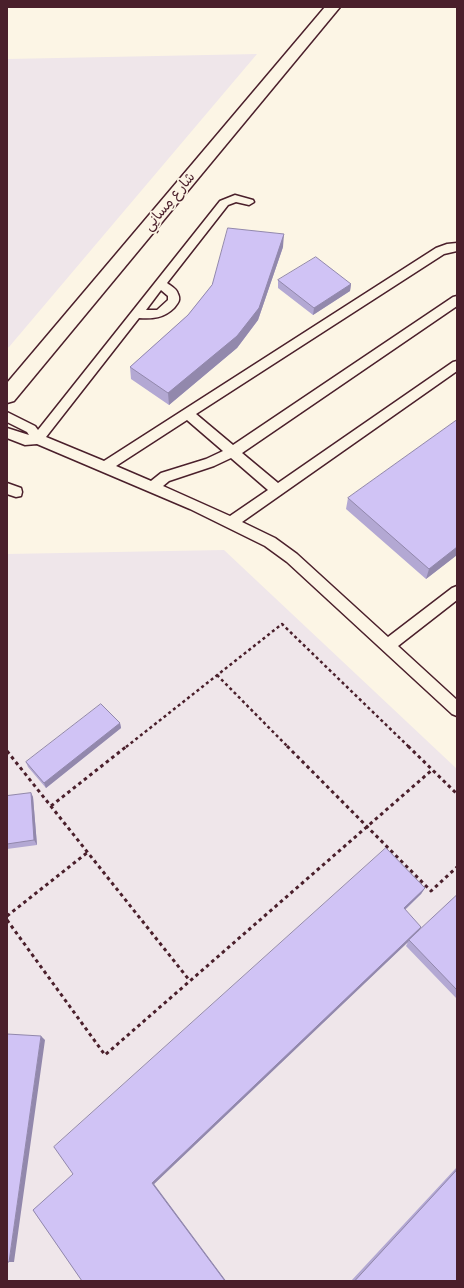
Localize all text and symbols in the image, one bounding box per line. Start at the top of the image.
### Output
street label: شارع مِسانِي [141,169,199,235]

